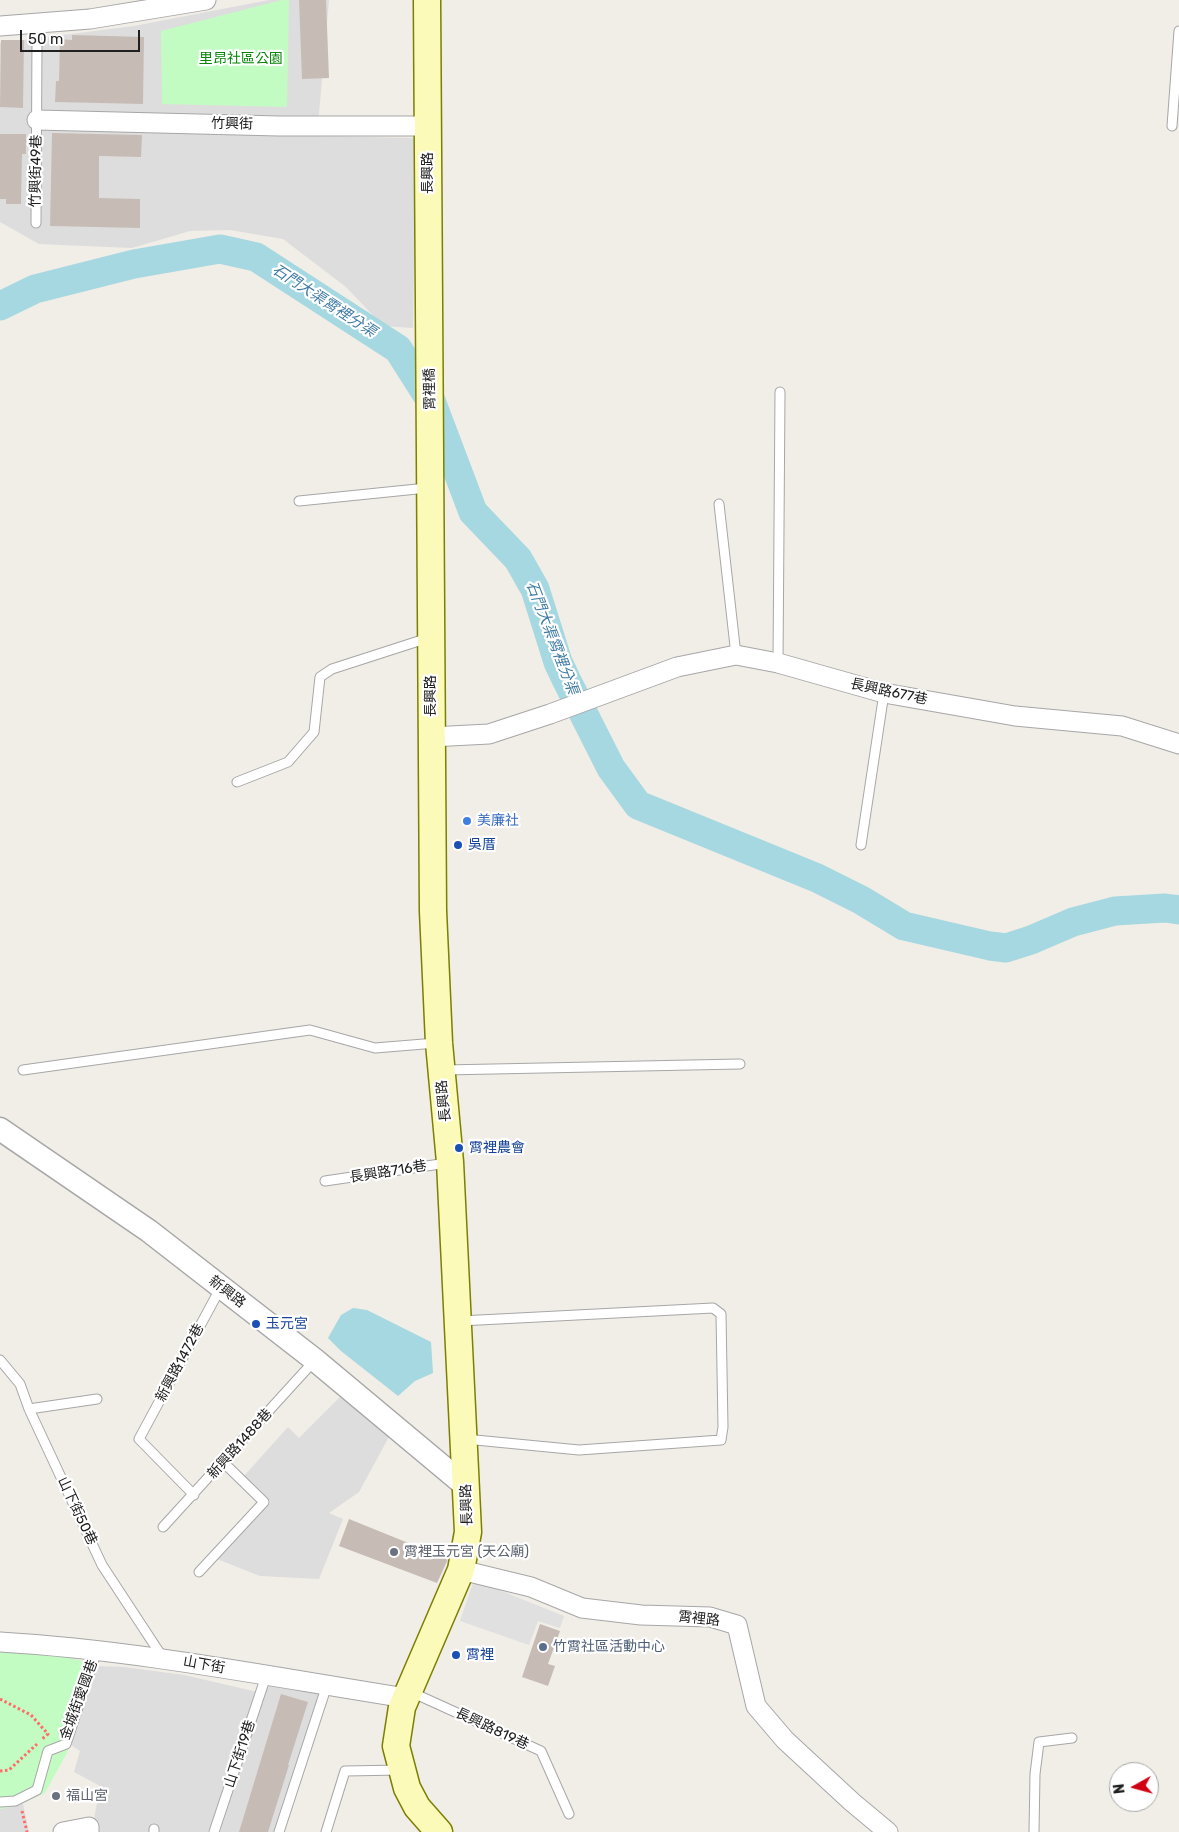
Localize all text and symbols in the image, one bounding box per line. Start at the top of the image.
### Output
scale bar [22,20,142,52]
text: 50 m [28,30,63,48]
park label: 里昂社區公園 [199,51,283,67]
street label: 竹興街 [211,115,253,133]
street label: 竹興街49巷 [27,134,45,208]
street label: 長興路 [420,152,436,194]
water label: 石門大渠霄裡分渠 [269,261,379,341]
street label: 霄裡橋 [421,368,439,410]
water label: 石門大渠霄裡分渠 [522,579,582,697]
street label: 長興路 [423,675,439,717]
street label: 長興路677巷 [849,676,929,708]
place label: 美廉社 [477,813,519,829]
marker: 美廉社 [461,815,473,827]
place label: 吳厝 [468,837,496,853]
marker: 吳厝 [452,839,464,851]
street label: 長興路 [433,1079,455,1123]
place label: 霄裡農會 [469,1140,525,1156]
marker: 霄裡農會 [453,1142,465,1154]
street label: 長興路716巷 [348,1158,428,1186]
street label: 新興路 [205,1272,249,1312]
place label: 玉元宮 [266,1316,308,1332]
marker: 玉元宮 [250,1318,262,1330]
street label: 新興路1472巷 [152,1321,208,1405]
street label: 新興路1488巷 [204,1405,276,1483]
street label: 山下街50巷 [54,1474,100,1548]
street label: 長興路 [458,1484,476,1526]
place label: 霄裡玉元宮 (天公廟) [404,1544,529,1560]
marker: 霄裡玉元宮 (天公廟) [388,1546,400,1558]
street label: 霄裡路 [677,1608,721,1630]
place label: 竹霄社區活動中心 [553,1639,665,1655]
marker: 竹霄社區活動中心 [537,1641,549,1653]
place label: 霄裡 [466,1647,494,1663]
marker: 霄裡 [450,1649,462,1661]
street label: 山下街 [182,1653,226,1677]
street label: 金城街愛國巷 [57,1658,101,1742]
street label: 長興路819巷 [453,1705,531,1753]
street label: 山下街19巷 [221,1718,259,1790]
north arrow [1109,1762,1159,1812]
text: N [1111,1783,1129,1795]
place label: 福山宮 [66,1788,108,1804]
marker: 福山宮 [50,1790,62,1802]

